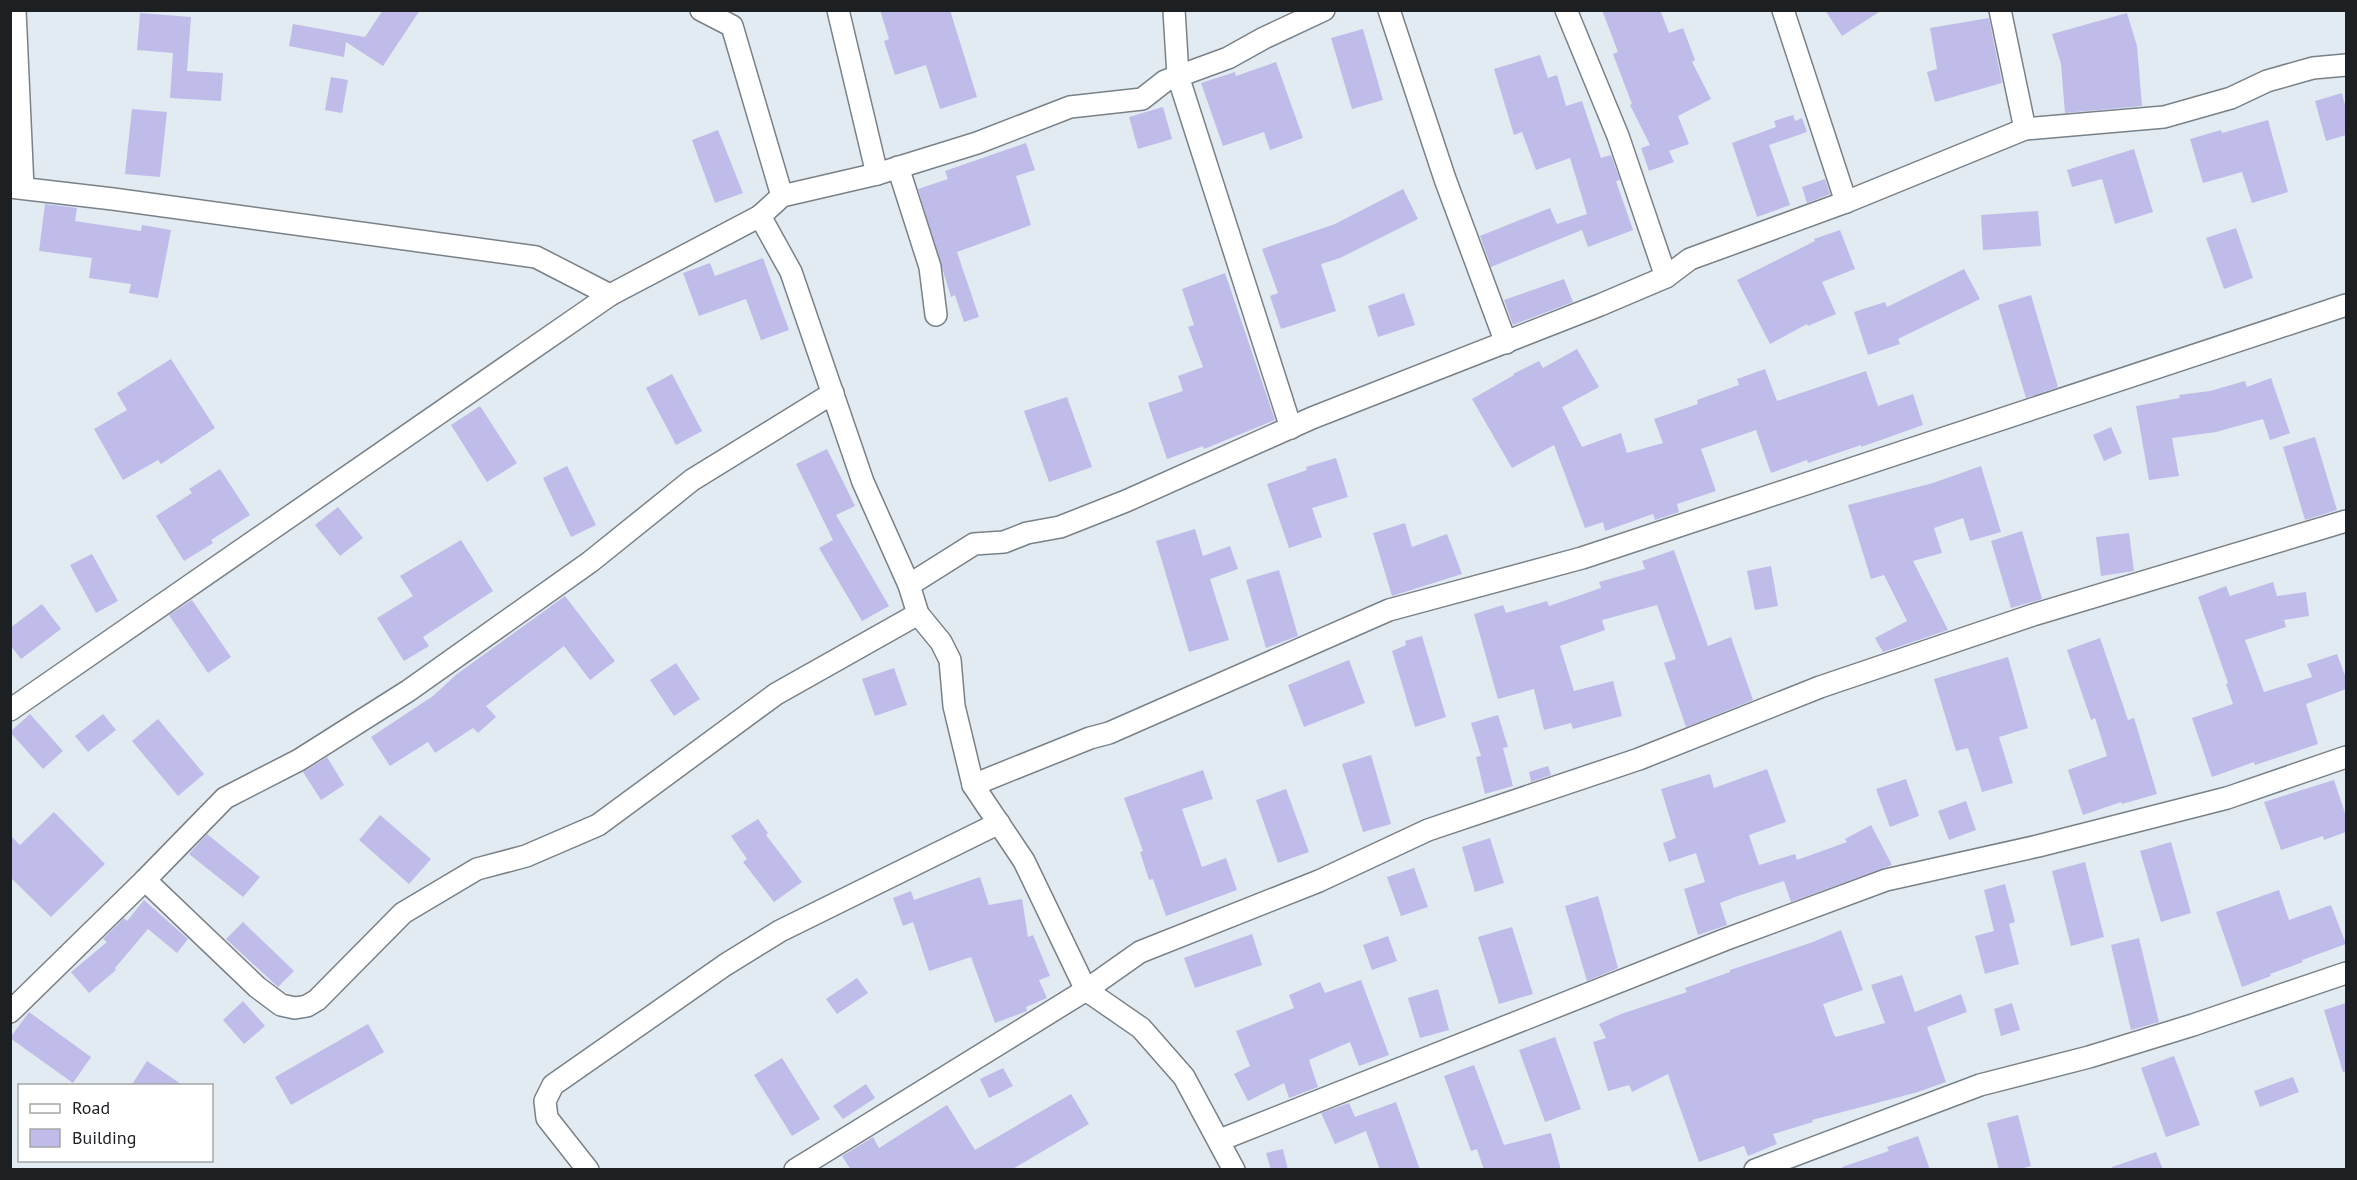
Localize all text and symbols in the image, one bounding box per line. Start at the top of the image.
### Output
legend [18,1084,213,1162]
text: Road [72,1096,110,1119]
text: Building [72,1126,136,1149]

